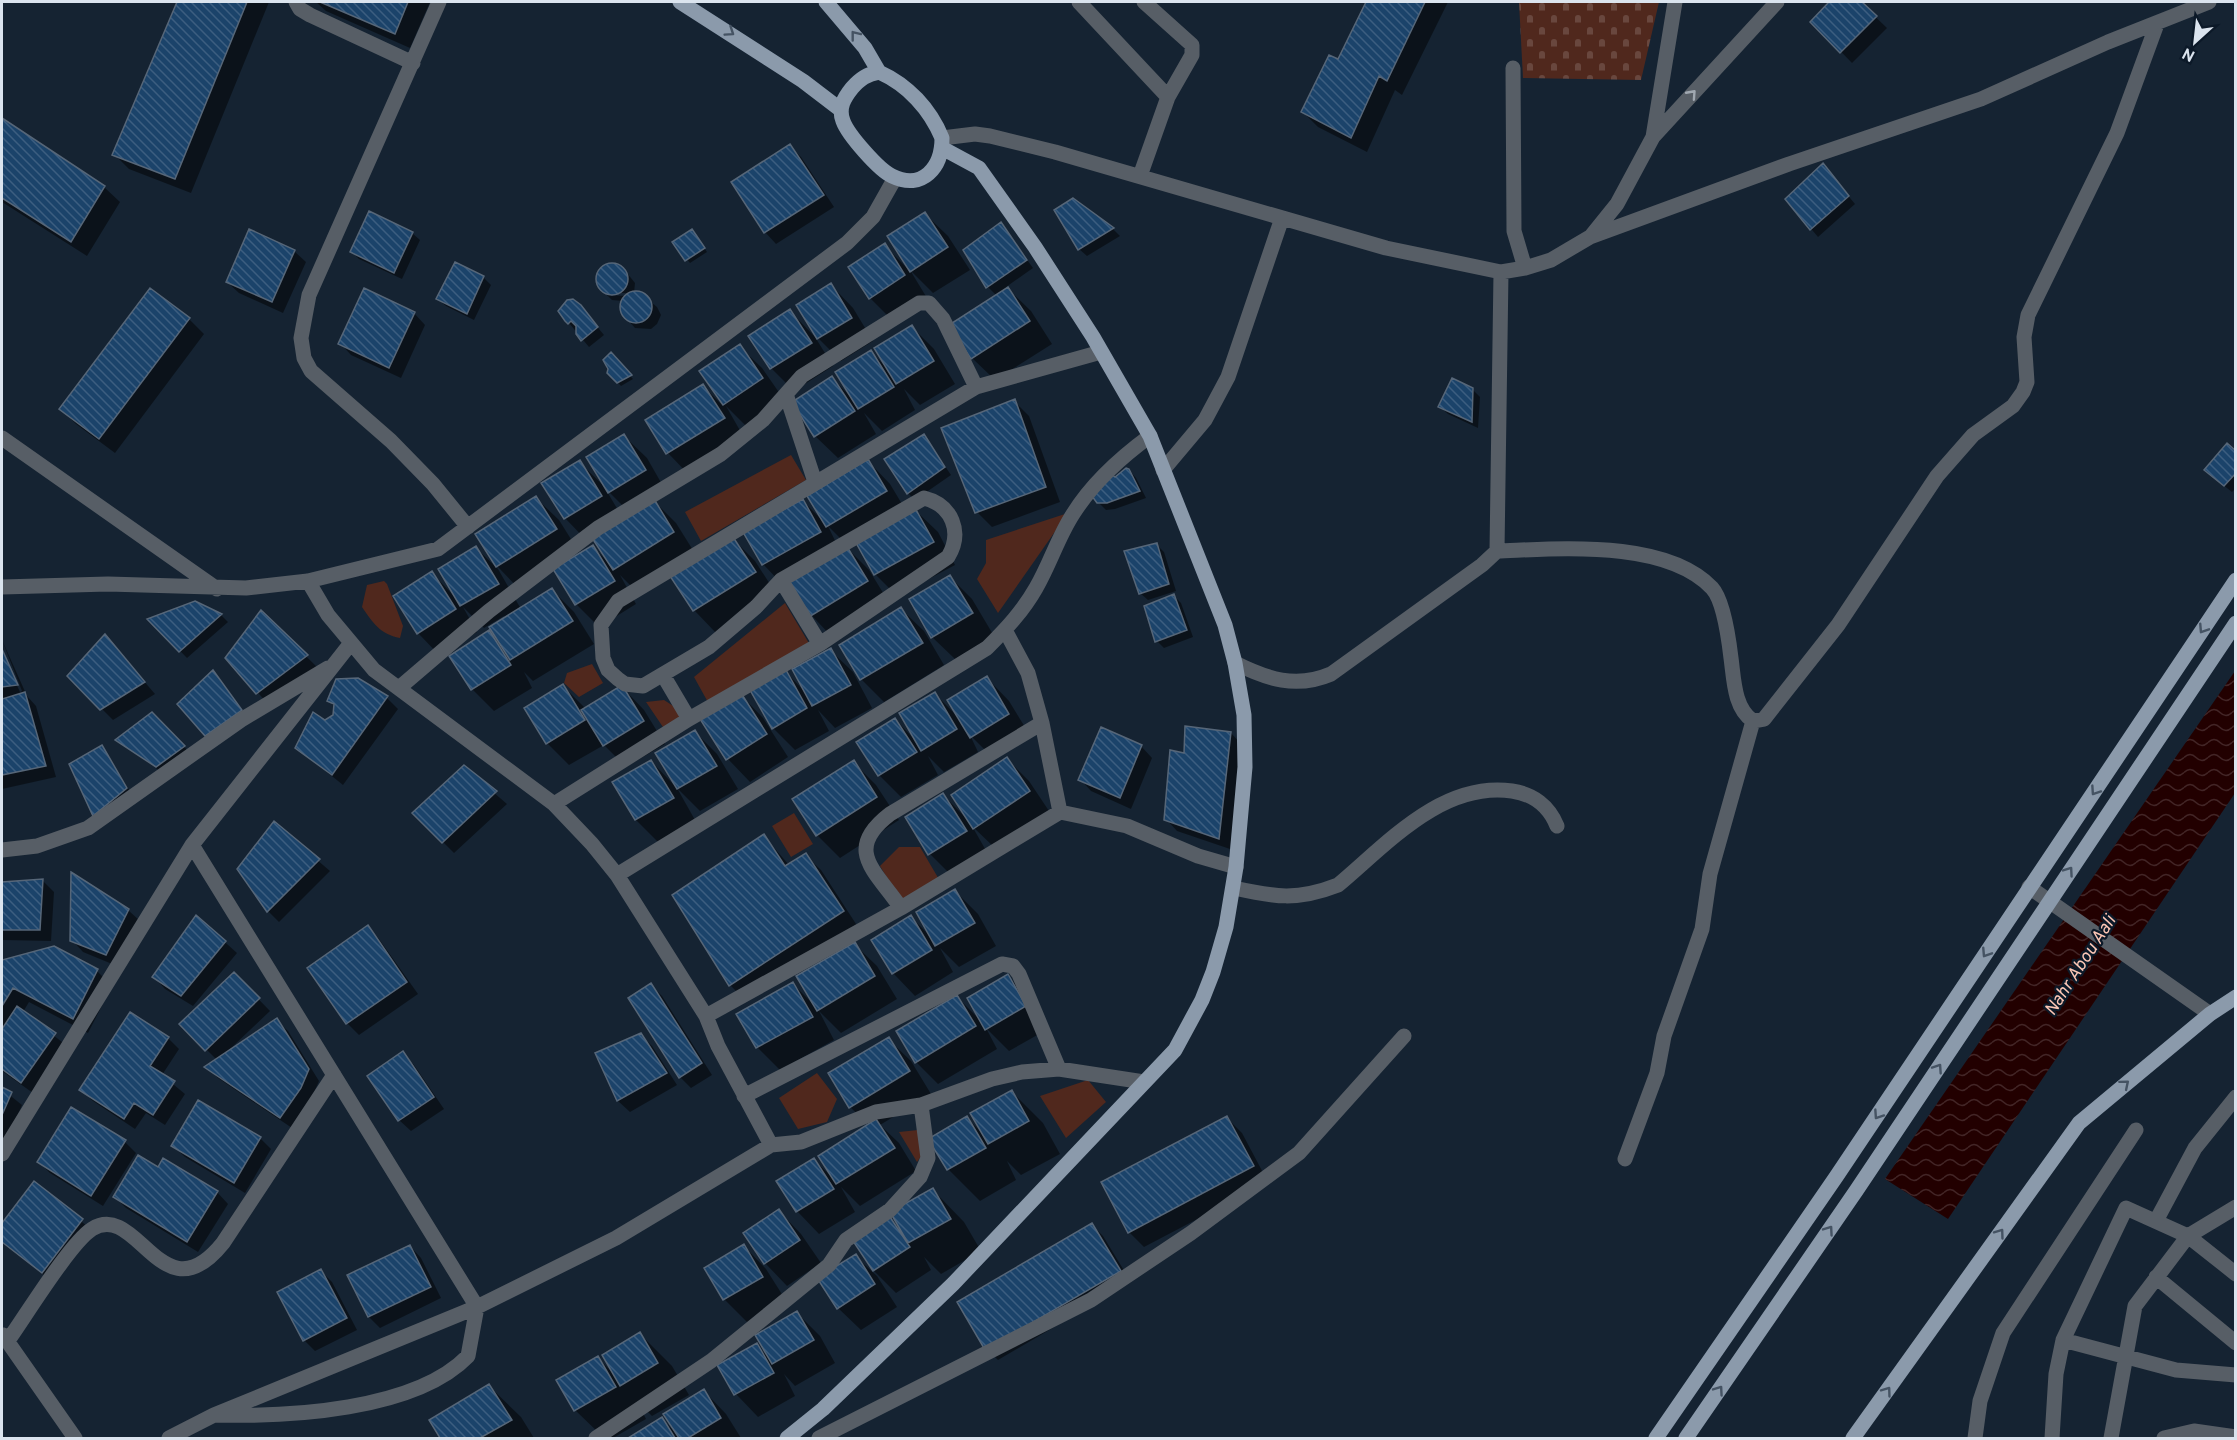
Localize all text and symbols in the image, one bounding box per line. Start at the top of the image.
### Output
north arrow [2165,12,2225,72]
one-way arrow [724,24,734,36]
one-way arrow [852,31,863,42]
text: N [2179,42,2199,65]
one-way arrow [1685,90,1696,101]
one-way arrow [2199,622,2210,633]
one-way arrow [2091,784,2102,795]
one-way arrow [2062,866,2073,877]
water label: Nahr Abou Aali [2040,910,2123,1021]
one-way arrow [1982,946,1993,957]
one-way arrow [1931,1064,1942,1075]
one-way arrow [2118,1081,2129,1092]
one-way arrow [1874,1108,1885,1119]
one-way arrow [1822,1225,1833,1236]
one-way arrow [1993,1228,2004,1239]
one-way arrow [1712,1386,1723,1397]
one-way arrow [1880,1386,1891,1397]

